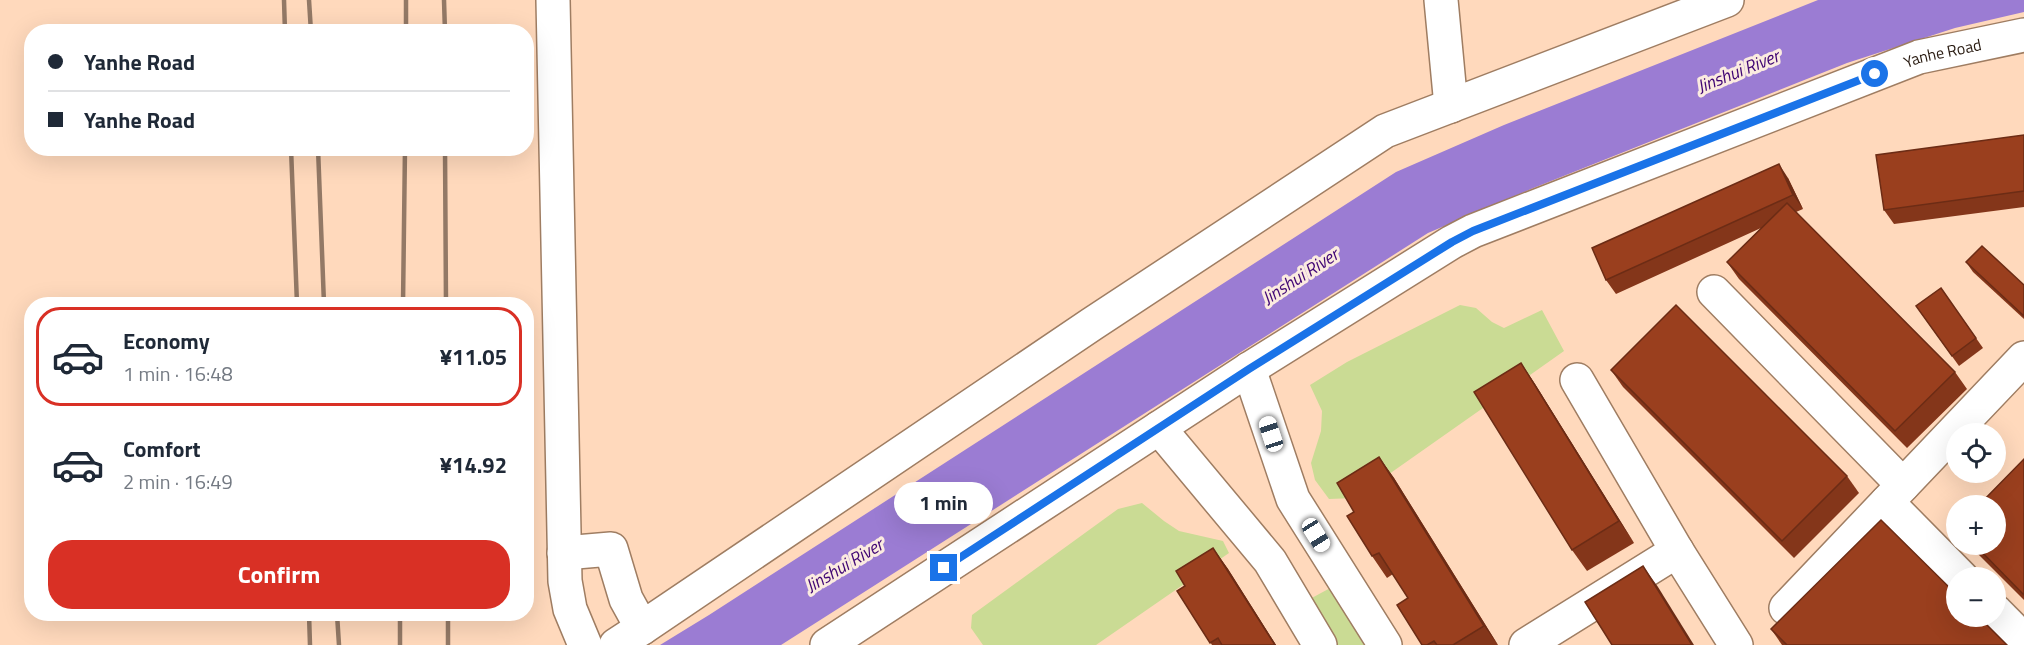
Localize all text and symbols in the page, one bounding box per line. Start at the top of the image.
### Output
street label: Yanhe Road [1900,32,1984,74]
water label: Jinshui River [1693,41,1785,100]
text: Yanhe Road [84,45,195,79]
route start [1861,60,1888,87]
text: Yanhe Road [84,103,195,137]
water label: Jinshui River [1256,240,1346,311]
text: Economy [123,324,210,358]
icon: car [51,330,105,384]
text: ¥11.05 [440,340,507,374]
text: 1 min · 16:48 [123,358,233,389]
car [1257,414,1285,454]
map controls [1946,423,2006,627]
button: locate [1946,423,2006,483]
text: Comfort [123,432,201,466]
icon: car [51,438,105,492]
text: ¥14.92 [440,448,507,482]
text: 2 min · 16:49 [123,466,233,497]
callout: 1 min [894,481,994,523]
text: 1 min [919,487,968,518]
button: + [1946,495,2006,555]
car [1299,515,1333,555]
water label: Jinshui River [800,530,890,599]
button: Confirm [48,540,510,609]
route end [930,554,957,581]
button: − [1946,567,2006,627]

